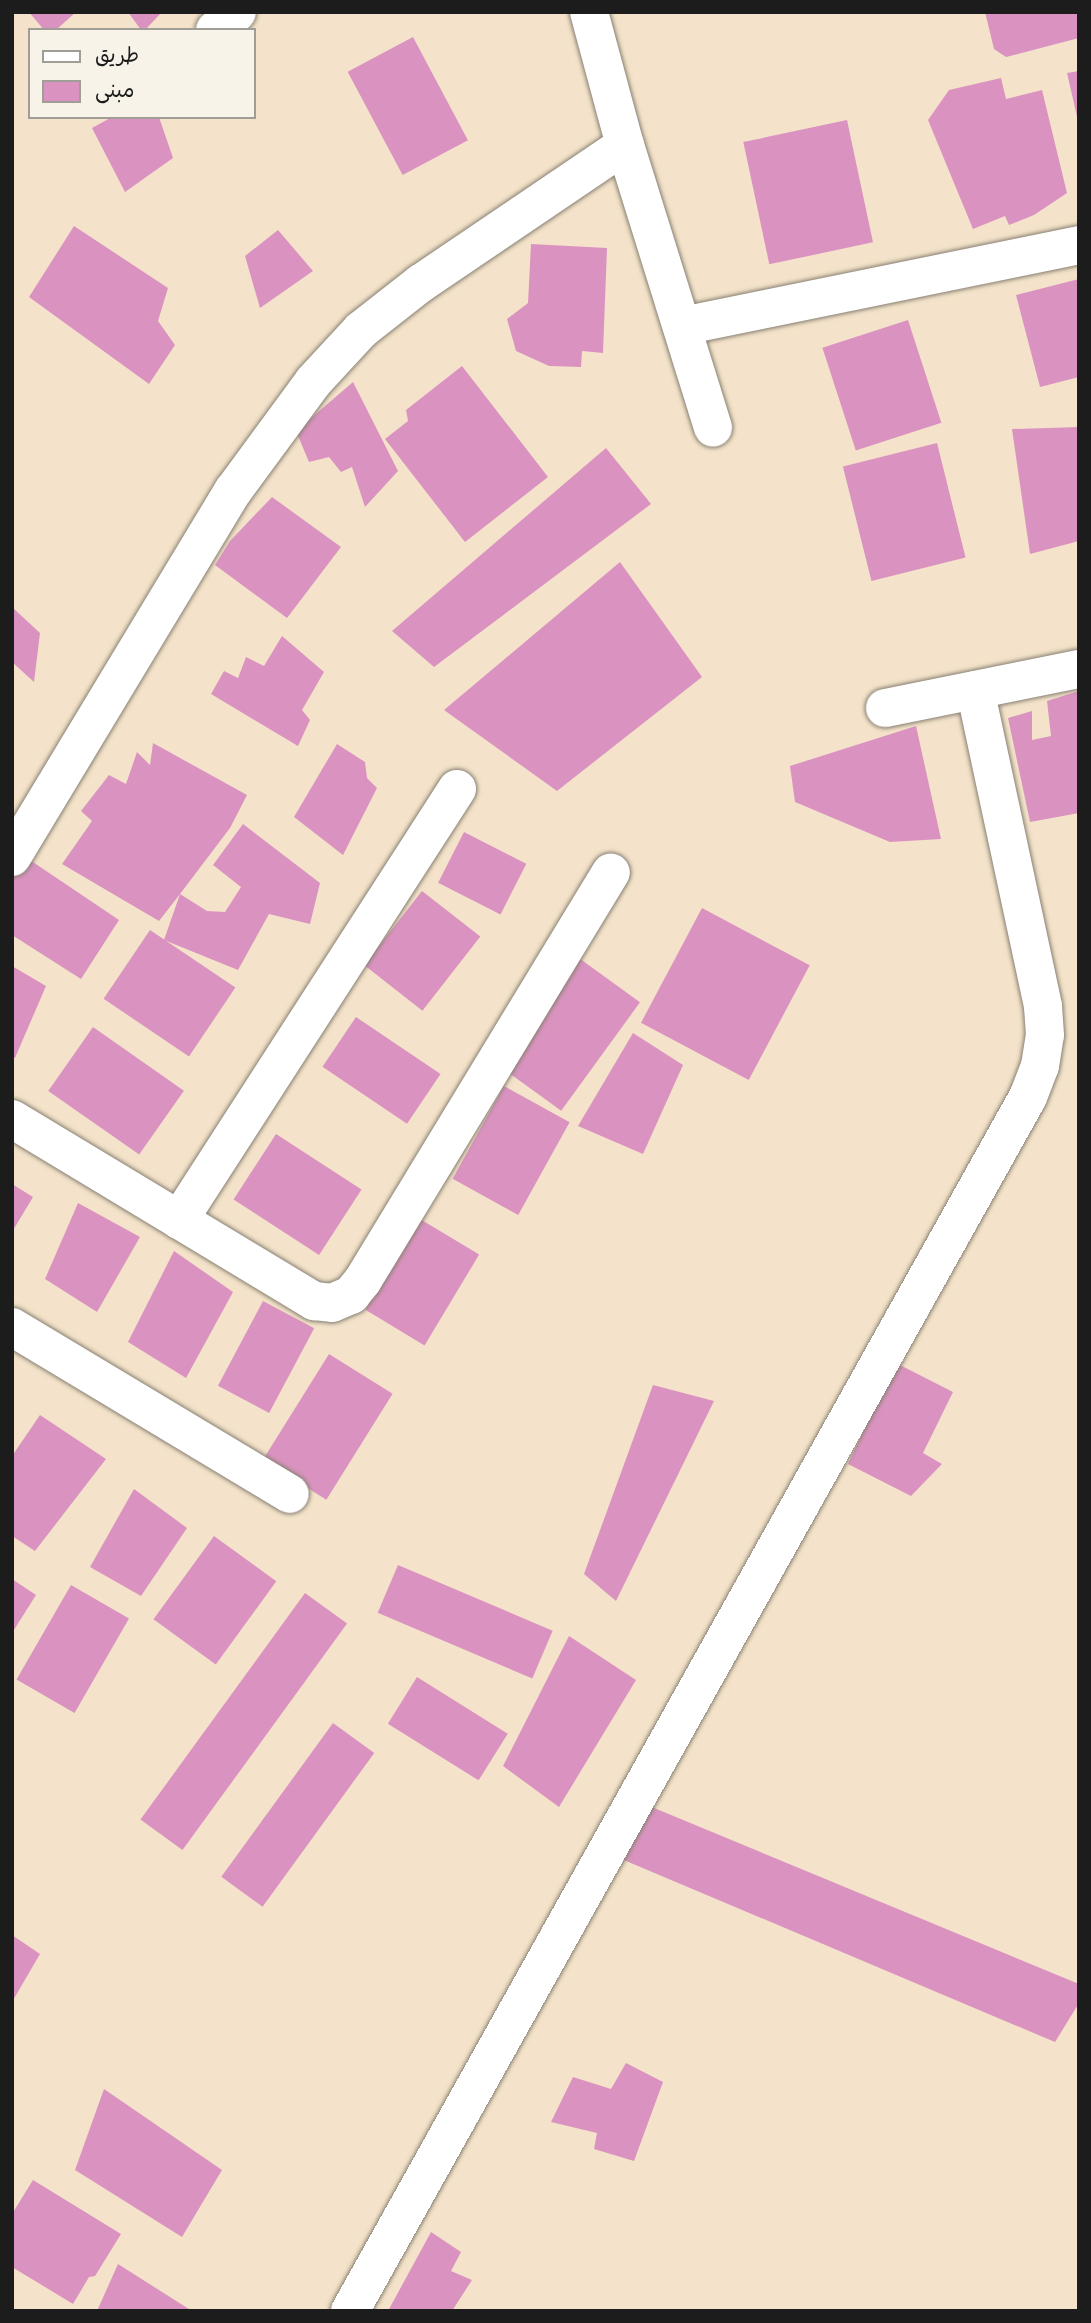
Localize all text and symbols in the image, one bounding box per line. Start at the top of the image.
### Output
legend [28,28,256,119]
text: طريق [95,46,139,71]
text: مبنى [95,81,134,106]

